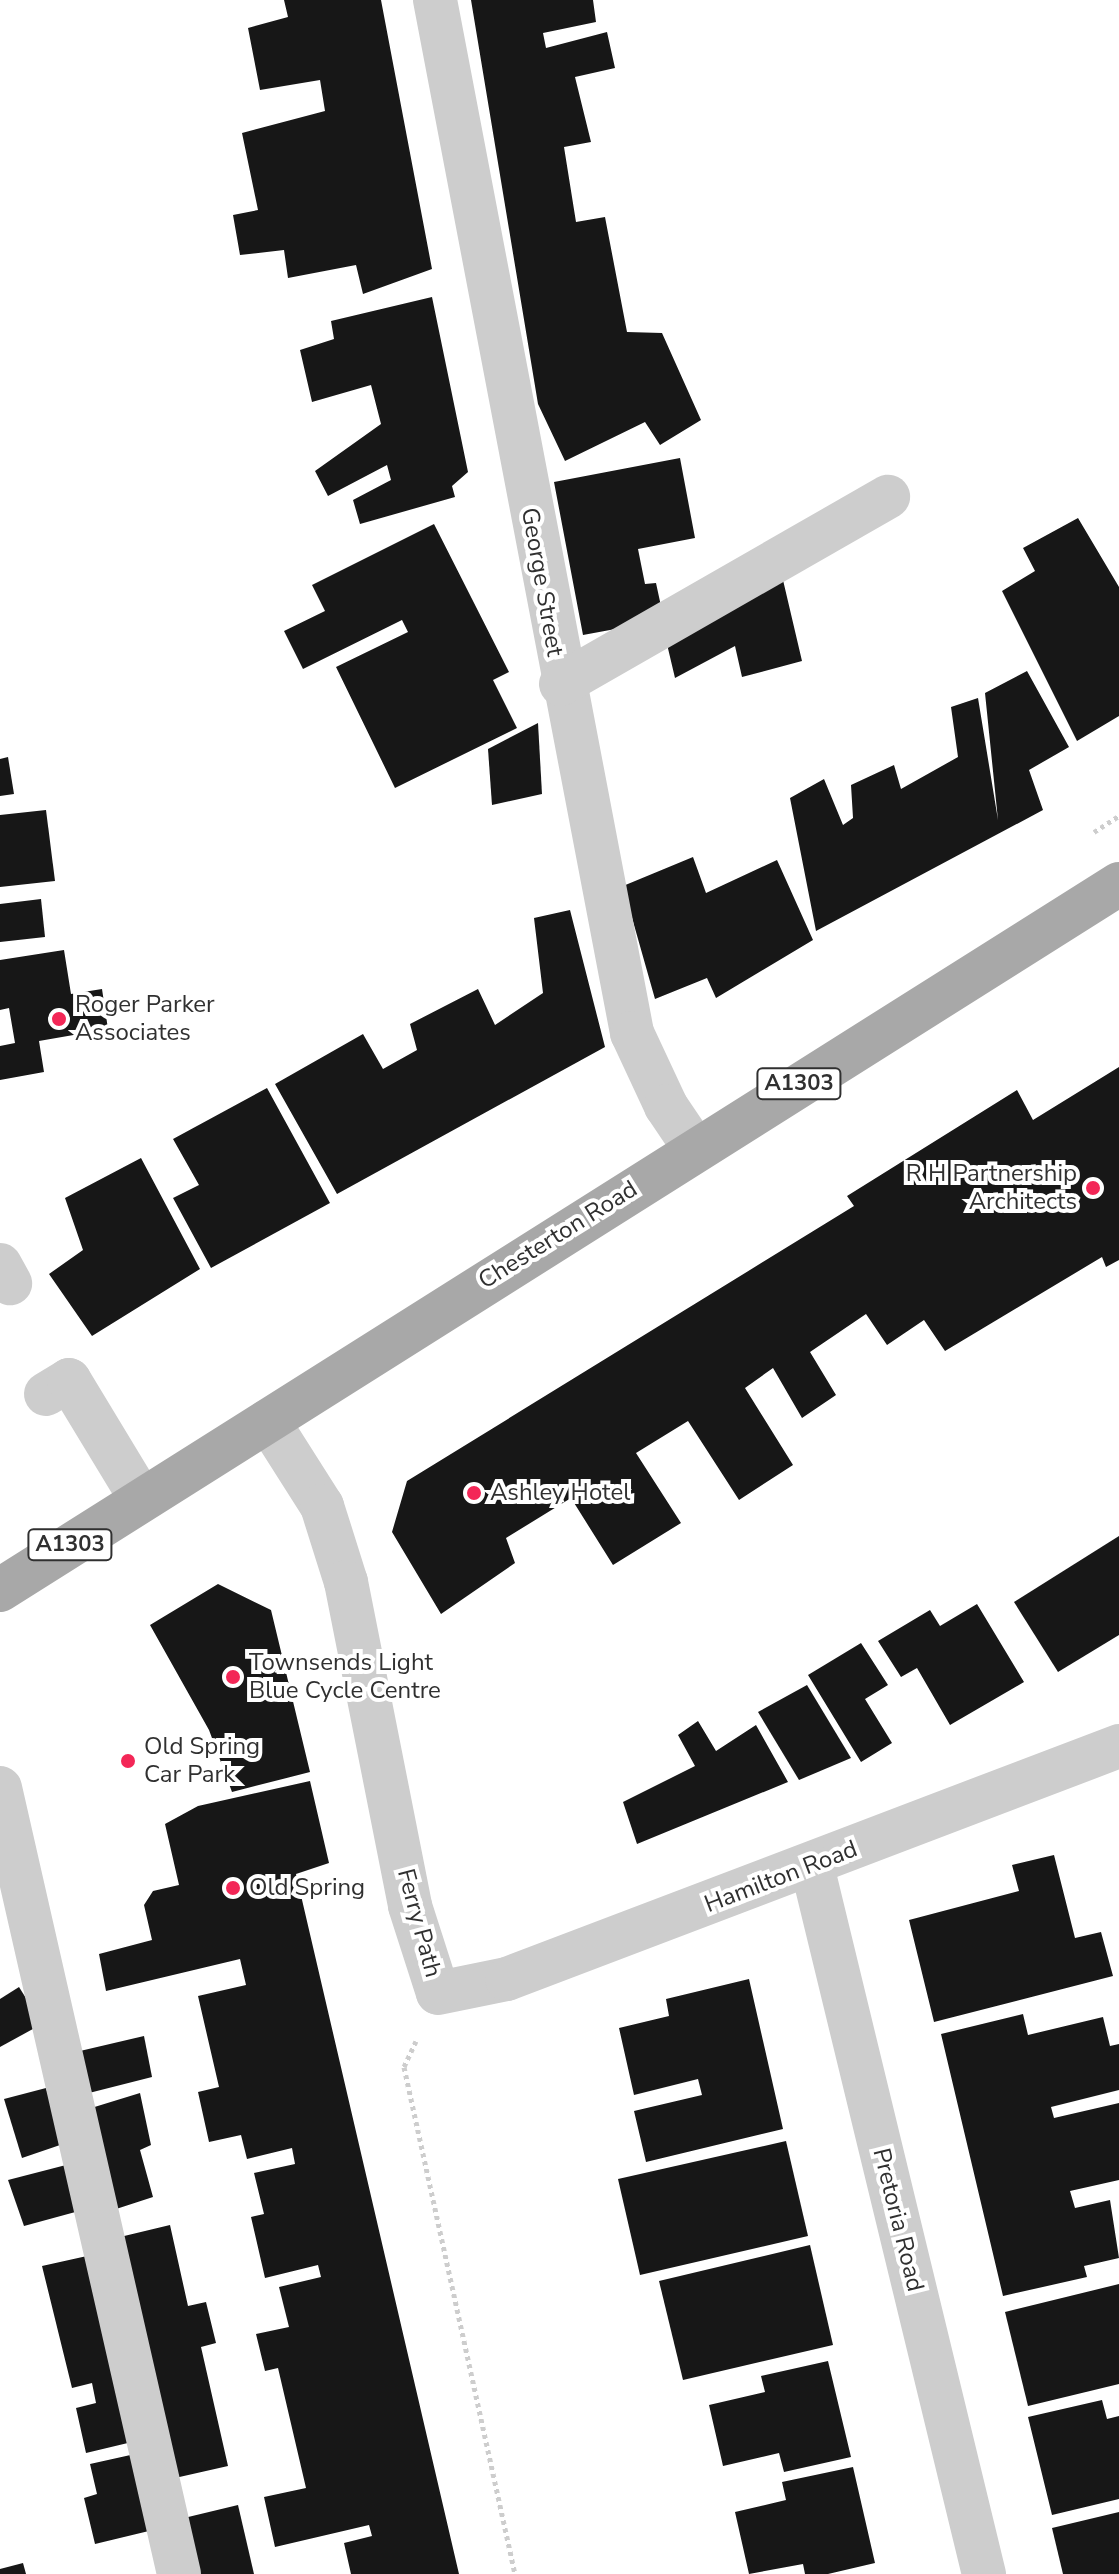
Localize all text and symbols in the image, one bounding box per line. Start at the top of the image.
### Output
street label: George Street [515,505,569,659]
place label: Roger Parker Associates [75,991,215,1047]
marker: Roger Parker Associates [50,1010,68,1028]
road number: A1303 [755,1066,843,1102]
place label: R H Partnership Architects [906,1160,1077,1216]
street label: Chesterton Road [473,1175,643,1295]
marker: R H Partnership Architects [1084,1179,1102,1197]
place label: Ashley Hotel [490,1479,630,1507]
marker: Ashley Hotel [465,1484,483,1502]
road number: A1303 [26,1527,114,1563]
place label: Townsends Light Blue Cycle Centre [249,1649,441,1705]
marker: Townsends Light Blue Cycle Centre [224,1668,242,1686]
place label: Old Spring Car Park [144,1733,260,1789]
marker: Old Spring Car Park [119,1752,137,1770]
street label: Hamilton Road [701,1835,861,1919]
street label: Ferry Path [391,1866,447,1980]
place label: Old Spring [249,1874,365,1902]
marker: Old Spring [224,1879,242,1897]
street label: Pretoria Road [866,2145,930,2295]

